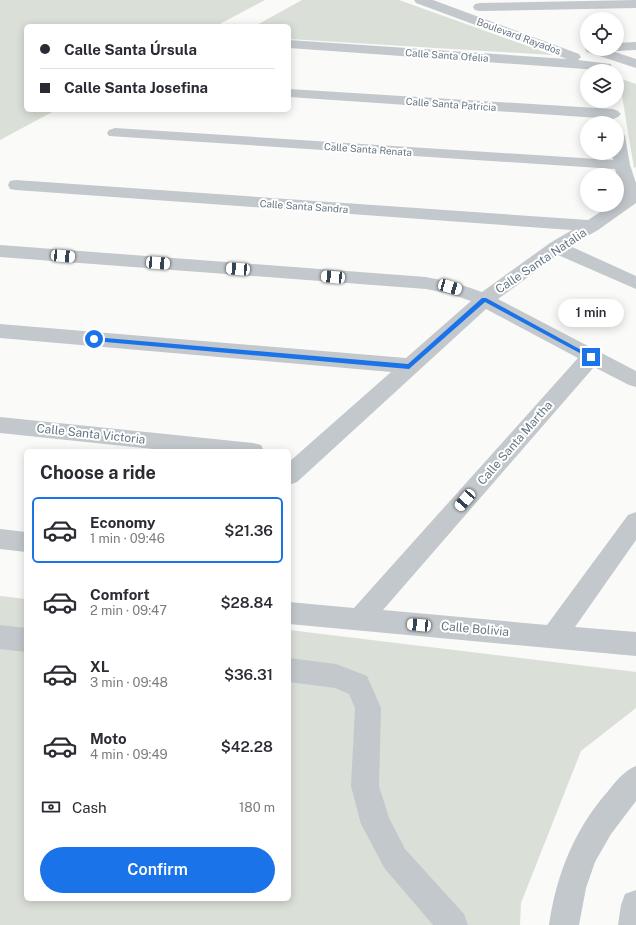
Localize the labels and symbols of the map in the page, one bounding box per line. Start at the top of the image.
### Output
street label: Boulevard Rayados [475,15,563,57]
street label: Calle Santa Ofelia [405,46,489,64]
street label: Calle Santa Patricia [405,95,497,113]
street label: Calle Santa Renata [324,140,412,158]
street label: Calle Santa Sandra [259,197,349,215]
street label: Calle Santa Natalia [493,225,589,297]
car [51,249,75,263]
car [146,256,170,270]
car [226,262,250,276]
car [321,270,345,284]
car [437,278,463,296]
callout: 1 min [558,299,624,327]
route start [85,330,103,348]
route end [582,348,600,366]
street label: Calle Santa Martha [475,398,555,488]
street label: Calle Santa Victoria [36,421,146,447]
car [453,487,477,513]
car [407,618,431,632]
street label: Calle Bolivia [440,619,510,639]

